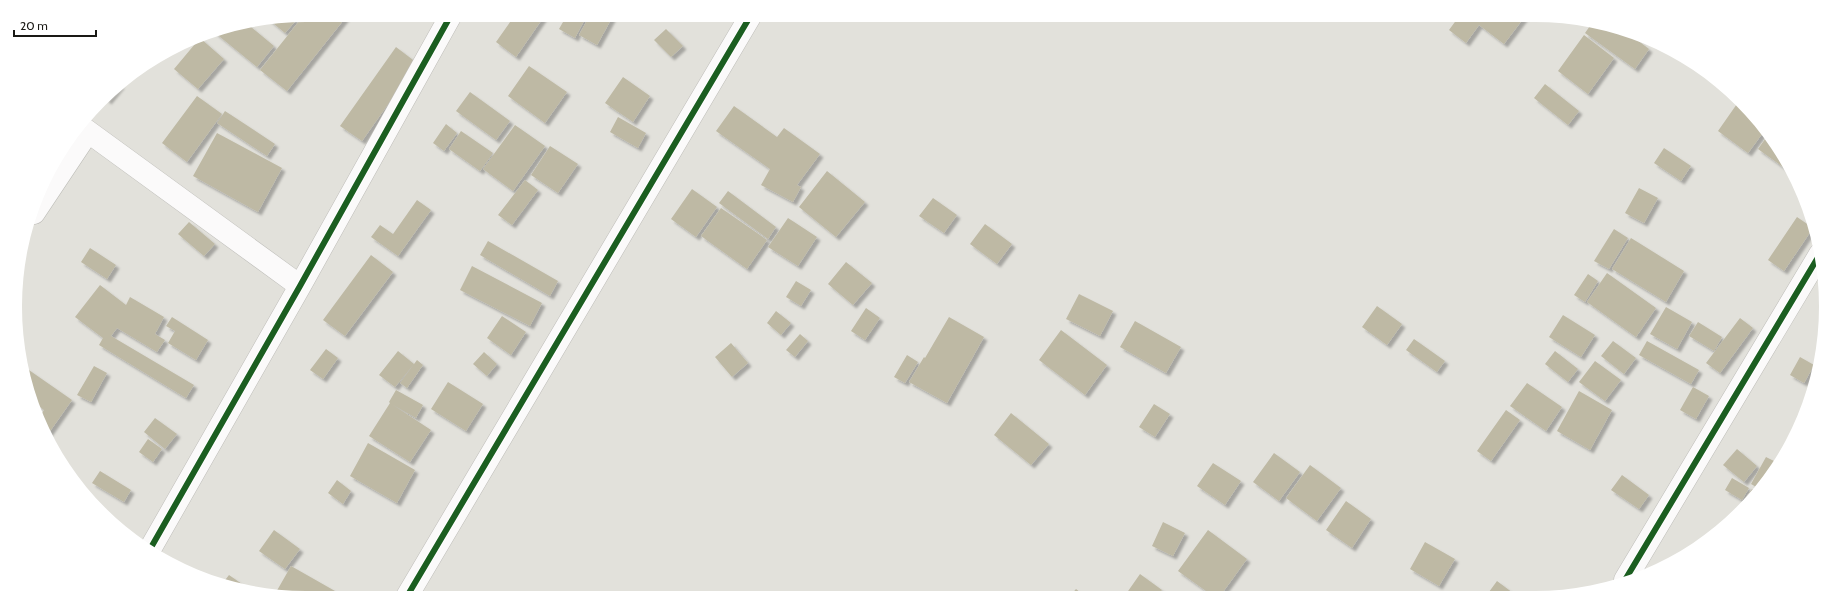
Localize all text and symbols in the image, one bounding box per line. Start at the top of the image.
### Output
scale bar [14,12,96,38]
text: 20 m [20,18,48,33]

